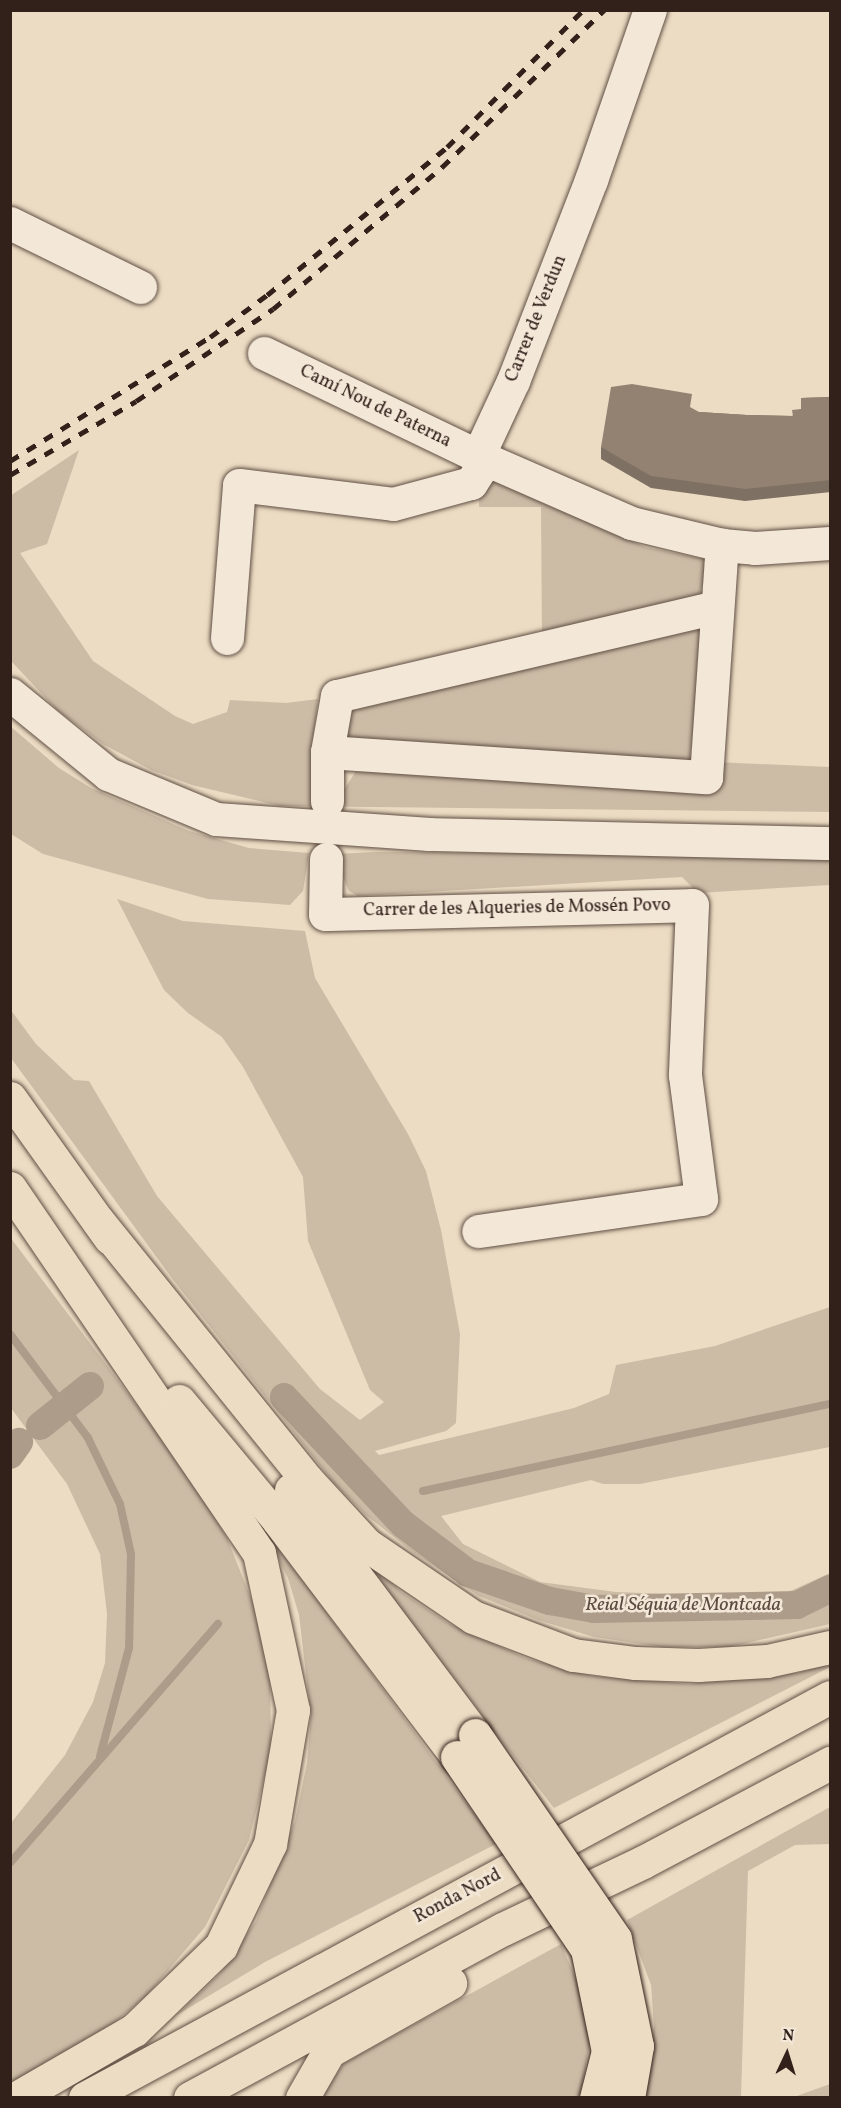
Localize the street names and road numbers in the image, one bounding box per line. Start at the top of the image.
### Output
street label: Carrer de Verdun [502,252,572,386]
street label: Camí Nou de Paterna [296,361,454,453]
street label: Carrer de les Alqueries de Mossén Povo [363,896,671,922]
street label: Ronda Nord [411,1865,505,1929]

